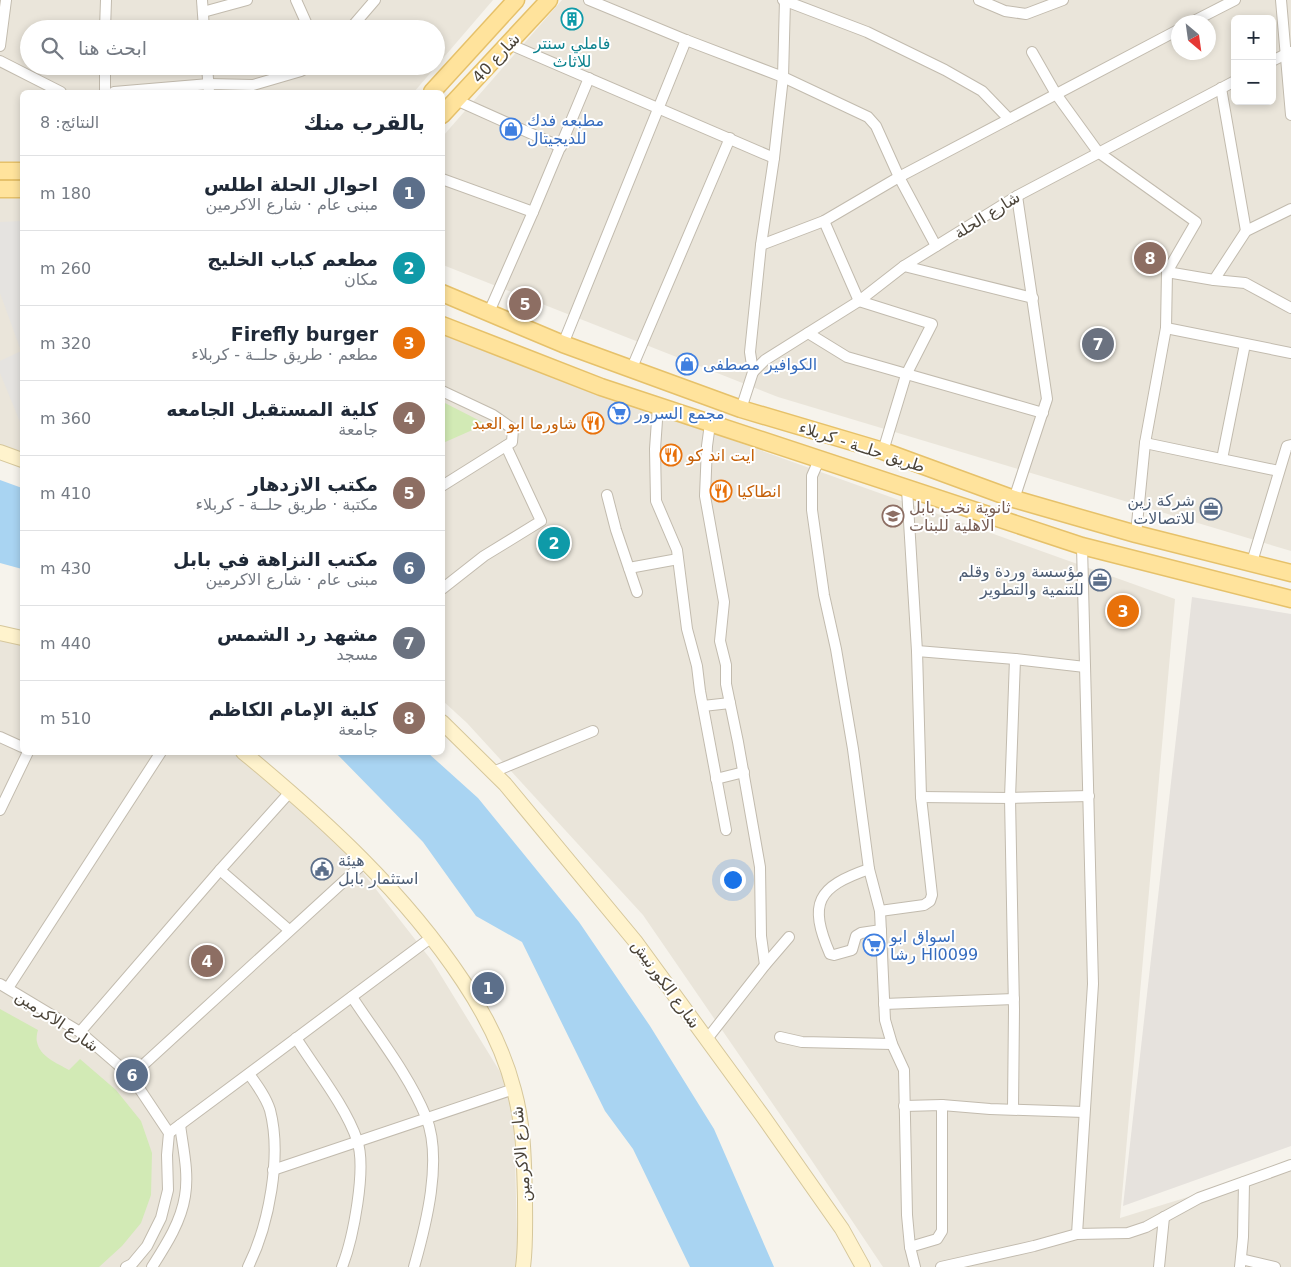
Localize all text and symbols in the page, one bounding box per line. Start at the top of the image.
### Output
building icon: فاملي سنتر للاثاث [560,7,584,31]
north arrow [1171,15,1216,60]
map controls [1231,15,1276,105]
button: + [1231,15,1276,60]
search box [20,20,445,75]
street label: شارع 40 [468,29,524,87]
icon: search [38,34,66,62]
place label: فاملي سنتر للاثاث [533,34,610,71]
text: ابحث هنا [78,37,147,59]
button: − [1231,60,1276,105]
text: بالقرب منك [304,111,425,135]
place label: مطبعه فدك للديجيتال [527,111,604,148]
text: النتائج: 8 [40,113,99,132]
shop icon: مطبعه فدك للديجيتال [499,117,523,141]
text: احوال الحلة اطلس [204,173,378,195]
text: 180 m [40,184,91,203]
text: 1 [403,184,415,203]
street label: شارع الحلة [951,187,1024,244]
text: مبنى عام · شارع الاكرمين [206,195,378,214]
pin: 8 [1134,239,1166,277]
text: مطعم كباب الخليج [207,248,378,270]
text: 260 m [40,259,91,278]
text: 2 [403,259,415,278]
text: مكان [344,270,378,289]
pin: 5 [509,285,541,323]
text: Firefly burger [231,323,378,345]
pin: 7 [1082,325,1114,363]
text: 320 m [40,334,91,353]
text: 3 [403,334,415,353]
text: مطعم · طريق حلــة - كربلاء [191,345,378,364]
shop icon: الكوافير مصطفى [675,352,699,376]
place label: الكوافير مصطفى [703,355,817,375]
text: كلية المستقبل الجامعه [166,398,378,420]
supermarket icon: مجمع السرور [607,401,631,425]
place label: مجمع السرور [634,404,725,424]
text: 360 m [40,409,91,428]
text: 4 [403,409,415,428]
restaurant icon: شاورما ابو العبد [581,411,605,435]
place label: شاورما ابو العبد [472,414,577,434]
street label: طريق حلــة - كربلاء [796,418,927,477]
text: جامعة [338,420,378,439]
restaurant icon: ايت اند كو [659,443,683,467]
place label: ايت اند كو [686,446,755,466]
text: مكتب الازدهار [248,473,378,495]
restaurant icon: انطاكيا [709,479,733,503]
place label: انطاكيا [737,482,781,501]
text: 410 m [40,484,91,503]
text: 5 [403,484,415,503]
place label: شركة زين للاتصالات [1127,491,1195,528]
text: مكتبة · طريق حلــة - كربلاء [196,495,378,514]
office icon: شركة زين للاتصالات [1199,497,1223,521]
place label: ثانوية نخب بابل الاهلية للبنات [909,498,1011,535]
school or university icon: ثانوية نخب بابل الاهلية للبنات [881,504,905,528]
pin: 2 [538,524,570,562]
text: مكتب النزاهة في بابل [173,548,378,570]
text: 430 m [40,559,91,578]
text: 6 [403,559,415,578]
place label: مؤسسة وردة وقلم للتنمية والتطوير [958,562,1084,600]
office icon: مؤسسة وردة وقلم للتنمية والتطوير [1088,568,1112,592]
text: مبنى عام · شارع الاكرمين [206,570,378,589]
pin: 3 [1107,592,1139,630]
text: مشهد رد الشمس [217,623,378,645]
text: 440 m [40,634,91,653]
text: 7 [403,634,415,653]
text: مسجد [336,645,378,664]
text: كلية الإمام الكاظم [209,698,378,720]
text: 510 m [40,709,91,728]
text: 8 [403,709,415,728]
text: جامعة [338,720,378,739]
place label: هيئة استثمار بابل [338,851,418,889]
public building icon: هيئة استثمار بابل [310,857,334,881]
your location [720,867,746,893]
place label: اسواق ابو رشا Hl0099 [889,927,978,965]
supermarket icon: اسواق ابو رشا Hl0099 [862,933,886,957]
street label: شارع الكورنيش [627,936,704,1032]
pin: 4 [191,942,223,980]
pin: 1 [472,969,504,1007]
street label: شارع الاكرمين [11,986,102,1057]
pin: 6 [116,1056,148,1094]
street label: شارع الاكرمين [507,1105,536,1203]

